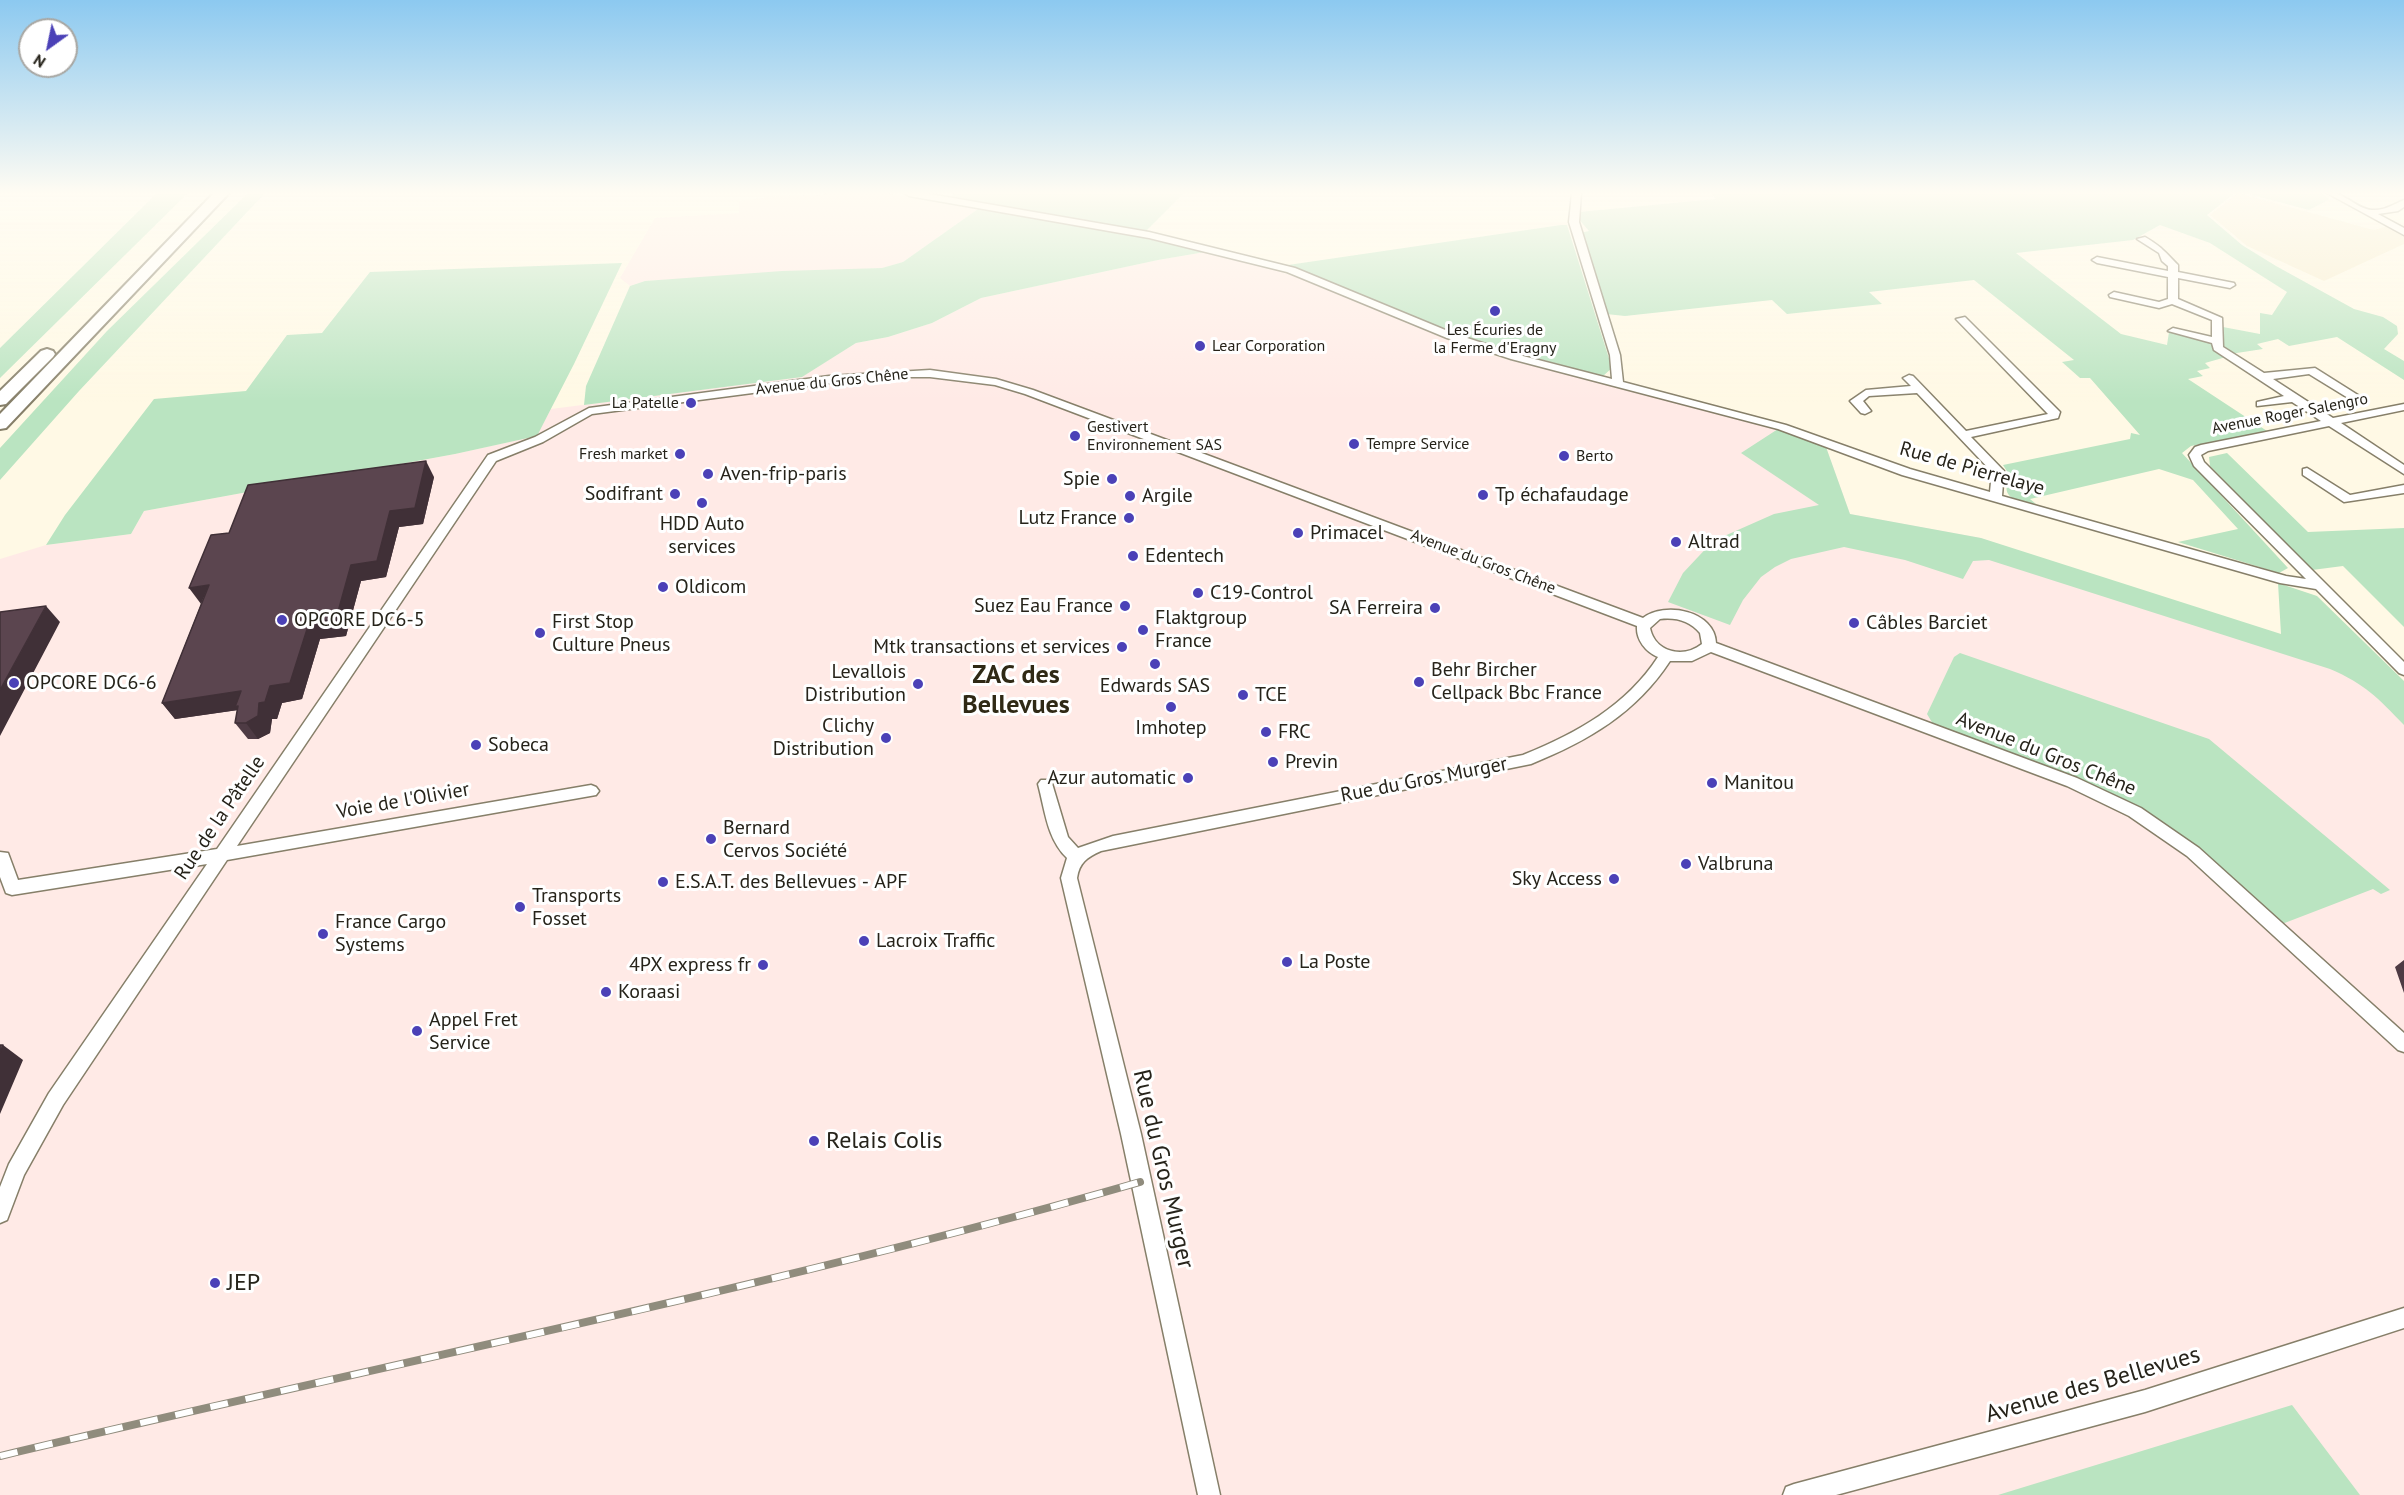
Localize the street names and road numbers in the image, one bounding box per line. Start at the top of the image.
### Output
street label: Avenue du Gros Chêne [755,364,909,400]
street label: Avenue Roger Salengro [2210,389,2370,439]
street label: Rue de Pierrelaye [1897,437,2047,501]
street label: Avenue du Gros Chêne [1408,526,1558,598]
street label: Avenue du Gros Chêne [1953,707,2139,801]
street label: Rue de la Pâtelle [170,751,270,885]
street label: Rue du Gros Murger [1339,752,1509,808]
street label: Voie de l'Olivier [335,778,471,824]
street label: Rue du Gros Murger [1126,1067,1200,1271]
street label: Avenue des Bellevues [1982,1341,2204,1429]

